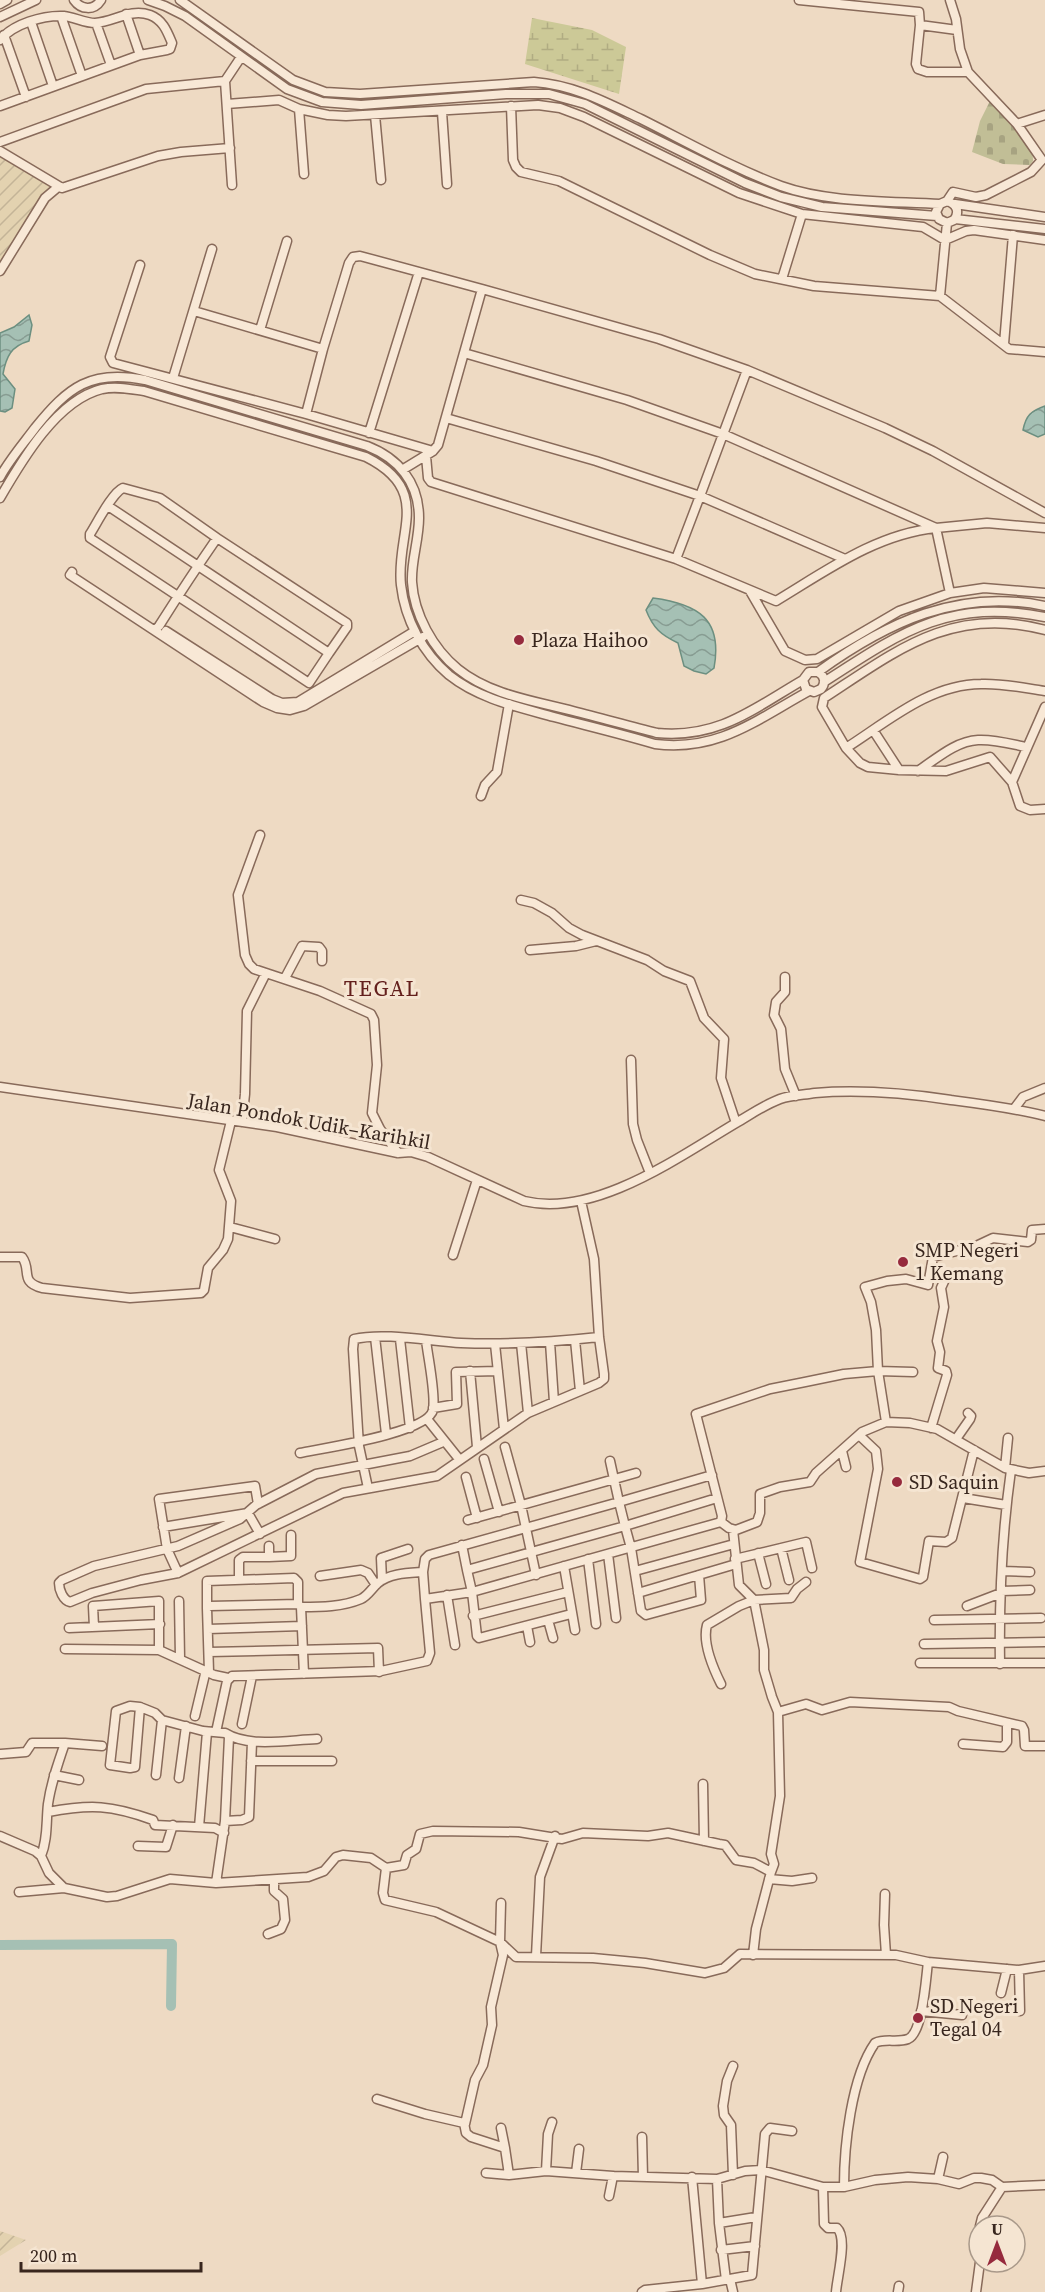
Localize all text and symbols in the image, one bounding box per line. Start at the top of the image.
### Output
place label: Plaza Haihoo [531,626,648,654]
marker: Plaza Haihoo [512,633,526,647]
district label: TEGAL [344,973,420,1003]
street label: Jalan Pondok Udik–Karihkil [184,1086,433,1156]
place label: SMP Negeri 1 Kemang [915,1236,1019,1287]
marker: SMP Negeri 1 Kemang [896,1255,910,1269]
place label: SD Saquin [909,1468,999,1496]
marker: SD Saquin [890,1475,904,1489]
place label: SD Negeri Tegal 04 [930,1992,1018,2043]
marker: SD Negeri Tegal 04 [911,2011,925,2025]
north arrow [967,2214,1027,2274]
text: U [991,2218,1003,2240]
scale bar [21,2235,201,2273]
text: 200 m [30,2243,77,2268]

